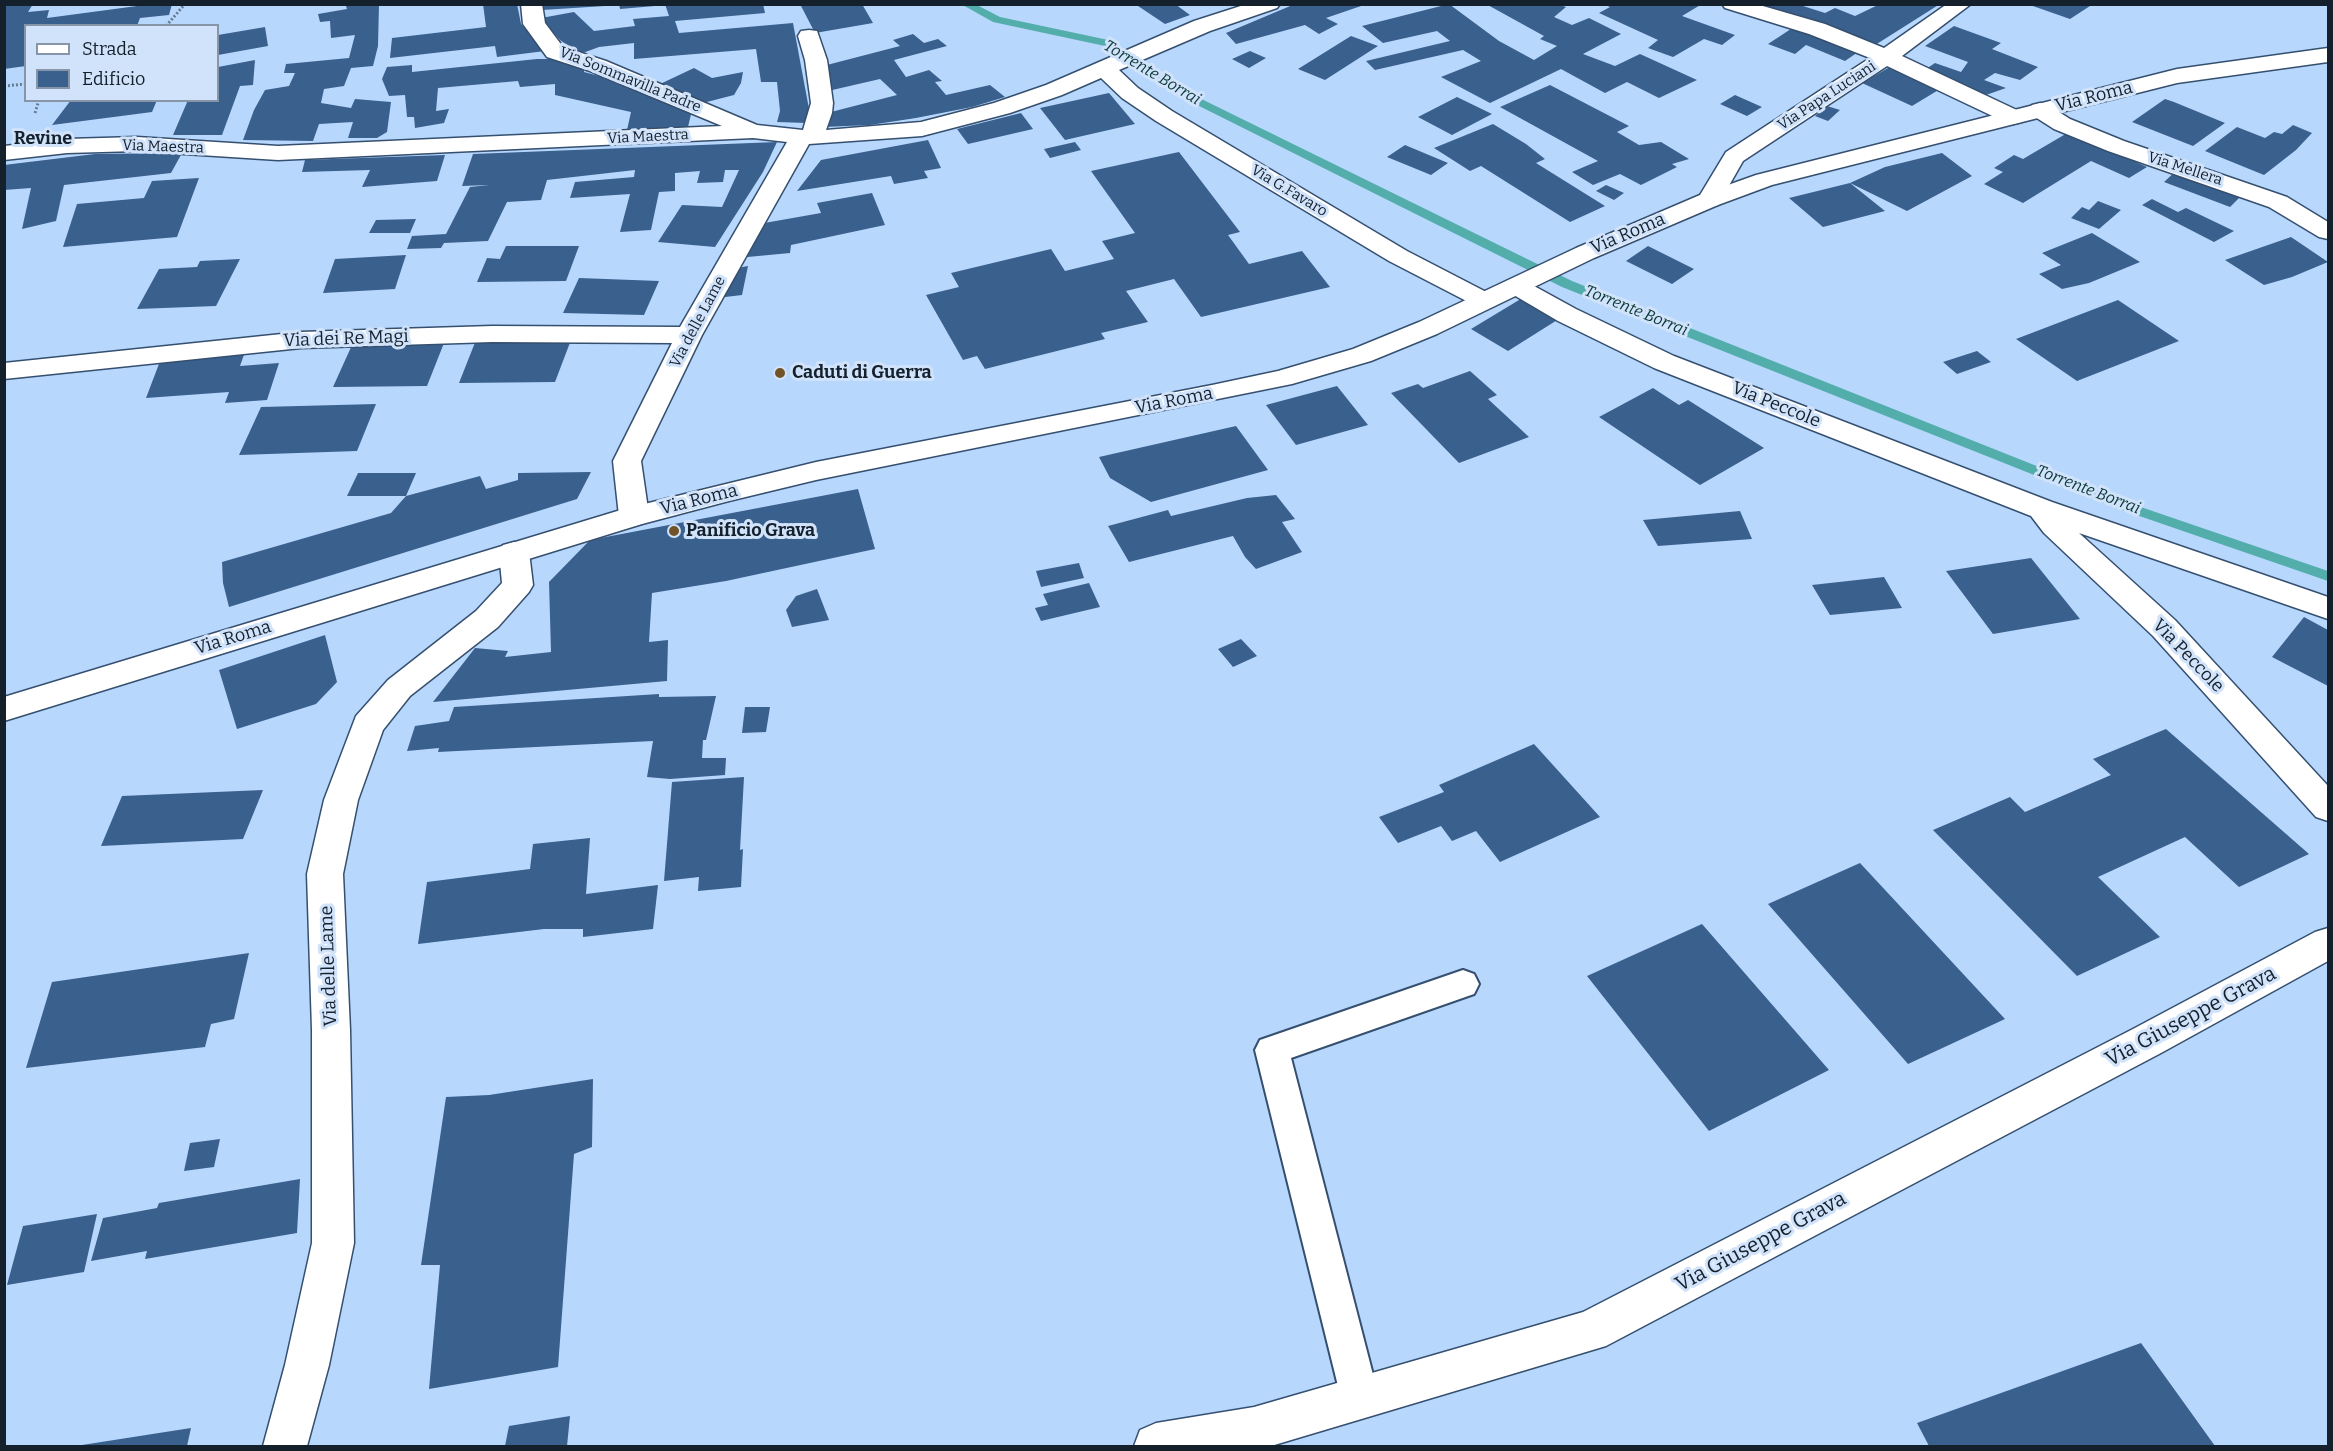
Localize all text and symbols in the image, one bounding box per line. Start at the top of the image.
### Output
legend [24,24,219,102]
water label: Torrente Borrai [1100,37,1204,109]
text: Strada [82,38,137,60]
street label: Via Sommavilla Padre [557,43,703,117]
street label: Via Papa Luciani [1775,58,1879,134]
text: Edificio [82,68,145,90]
street label: Via Roma [2053,77,2135,117]
street label: Via Maestra [607,126,689,148]
district label: Revine [14,128,72,150]
street label: Via Maestra [122,137,204,157]
street label: Via Mellera [2145,148,2225,190]
street label: Via G.Favaro [1248,161,1330,221]
street label: Via Roma [1587,209,1669,259]
street label: Via delle Lame [666,273,730,371]
water label: Torrente Borrai [1582,282,1690,340]
street label: Via dei Re Magi [283,326,409,352]
place label: Caduti di Guerra [792,362,932,384]
marker: Caduti di Guerra [773,366,787,380]
street label: Via Peccole [1729,377,1823,433]
street label: Via Roma [1133,383,1215,419]
water label: Torrente Borrai [2033,461,2143,519]
street label: Via Roma [658,480,740,520]
place label: Panificio Grava [686,520,815,542]
marker: Panificio Grava [667,524,681,538]
street label: Via Peccole [2148,615,2228,697]
street label: Via Roma [192,616,274,660]
street label: Via delle Lame [316,905,342,1027]
street label: Via Giuseppe Grava [2101,961,2281,1073]
street label: Via Giuseppe Grava [1671,1186,1851,1298]

